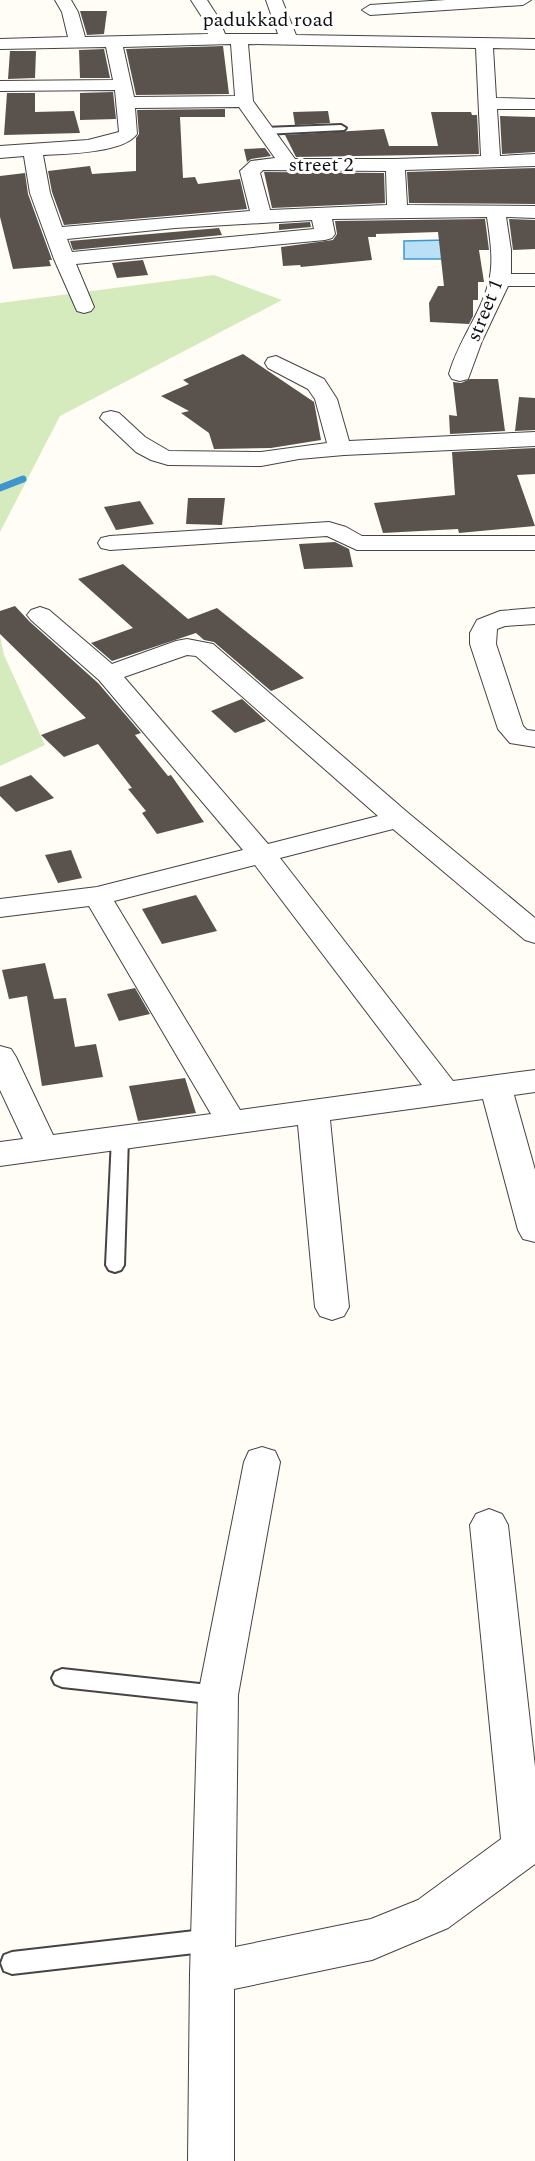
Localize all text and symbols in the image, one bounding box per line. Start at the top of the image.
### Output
street label: padukkad road [202,5,334,35]
street label: street 2 [288,150,354,180]
street label: street 1 [459,275,511,346]

